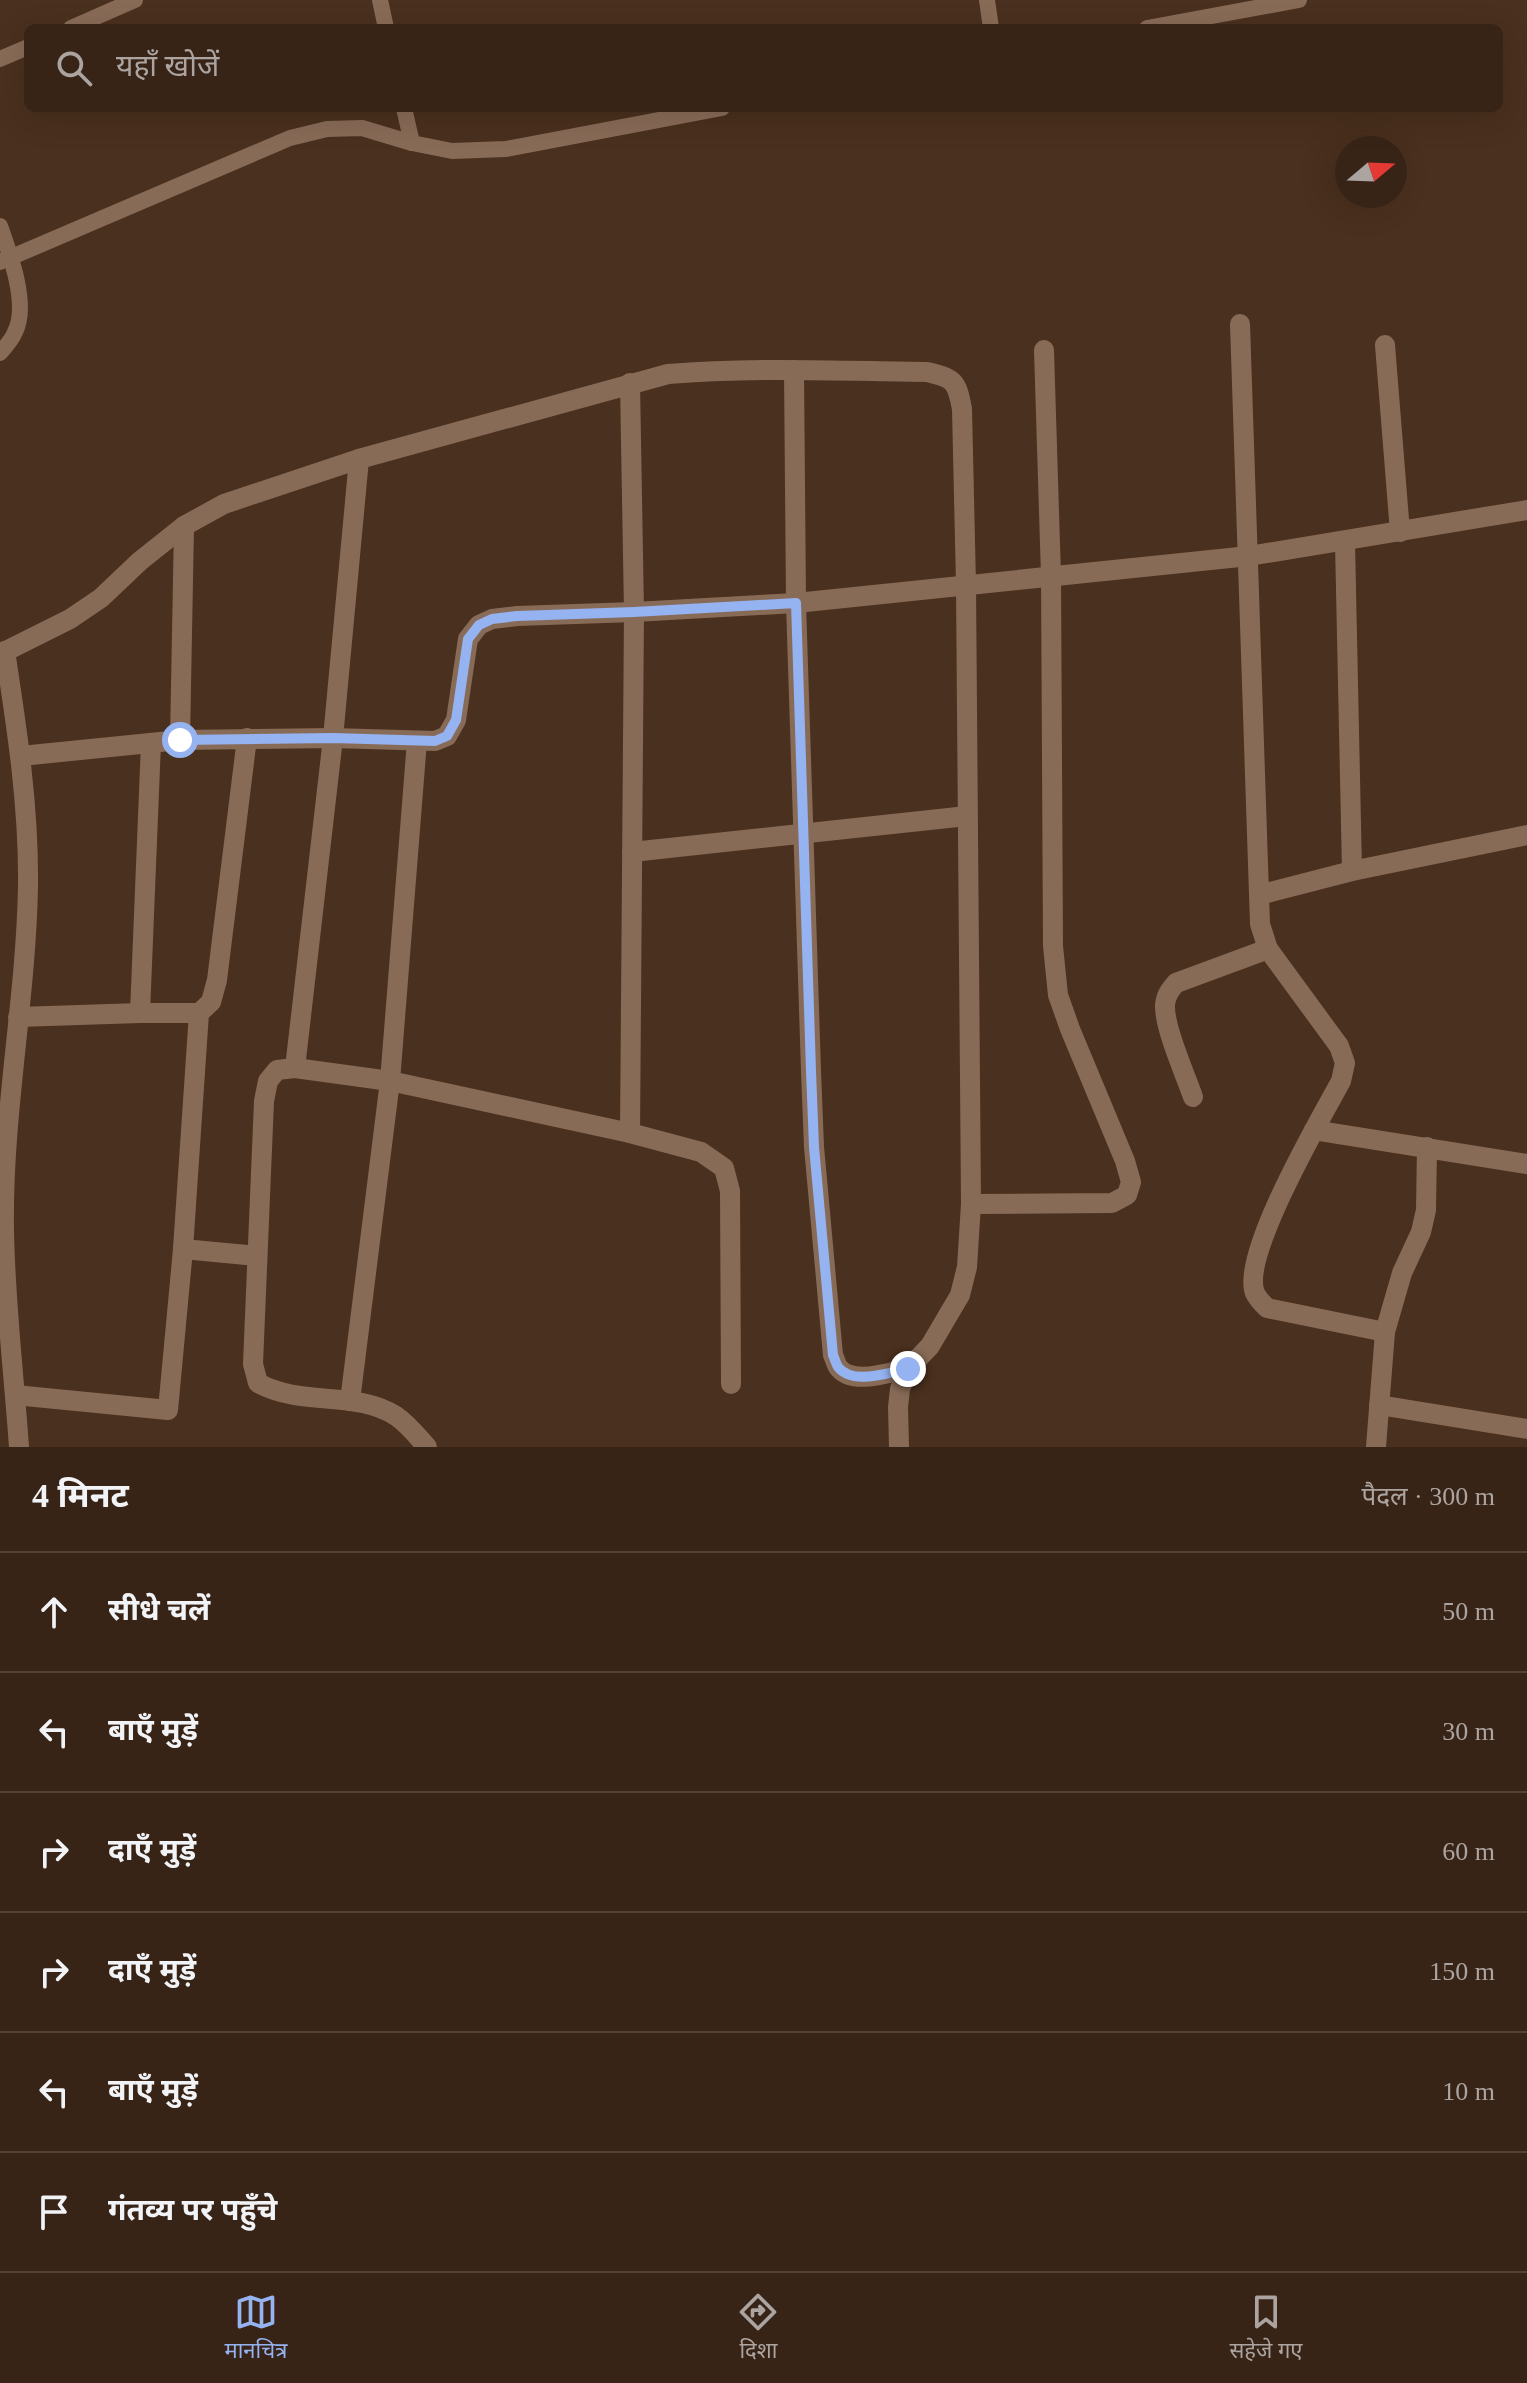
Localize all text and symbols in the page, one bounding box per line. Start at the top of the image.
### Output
search box [24,24,1503,112]
icon: search [52,46,96,90]
text: यहाँ खोजें [116,49,219,82]
north arrow [1335,136,1407,208]
route start [162,722,198,758]
route end [890,1351,926,1387]
text: 4 मिनट [32,1477,129,1514]
text: पैदल · 300 m [1361,1482,1495,1511]
icon: ahead [32,1590,76,1634]
text: सीधे चलें [108,1593,210,1626]
text: 50 m [1442,1597,1495,1626]
icon: left [32,1710,76,1754]
text: बाएँ मुड़ें [108,1713,198,1746]
text: 30 m [1442,1717,1495,1746]
icon: right [32,1830,76,1874]
text: दाएँ मुड़ें [108,1833,196,1866]
text: 60 m [1442,1837,1495,1866]
icon: right [32,1950,76,1994]
text: दाएँ मुड़ें [108,1953,196,1986]
text: 150 m [1429,1957,1495,1986]
icon: left [32,2070,76,2114]
text: बाएँ मुड़ें [108,2073,198,2106]
text: 10 m [1442,2077,1495,2106]
icon: arrive [32,2190,76,2234]
text: गंतव्य पर पहुँचे [108,2193,277,2226]
tab: मानचित्र [225,2290,287,2367]
tab: दिशा [736,2290,780,2367]
tab: सहेजे गए [1230,2290,1302,2367]

